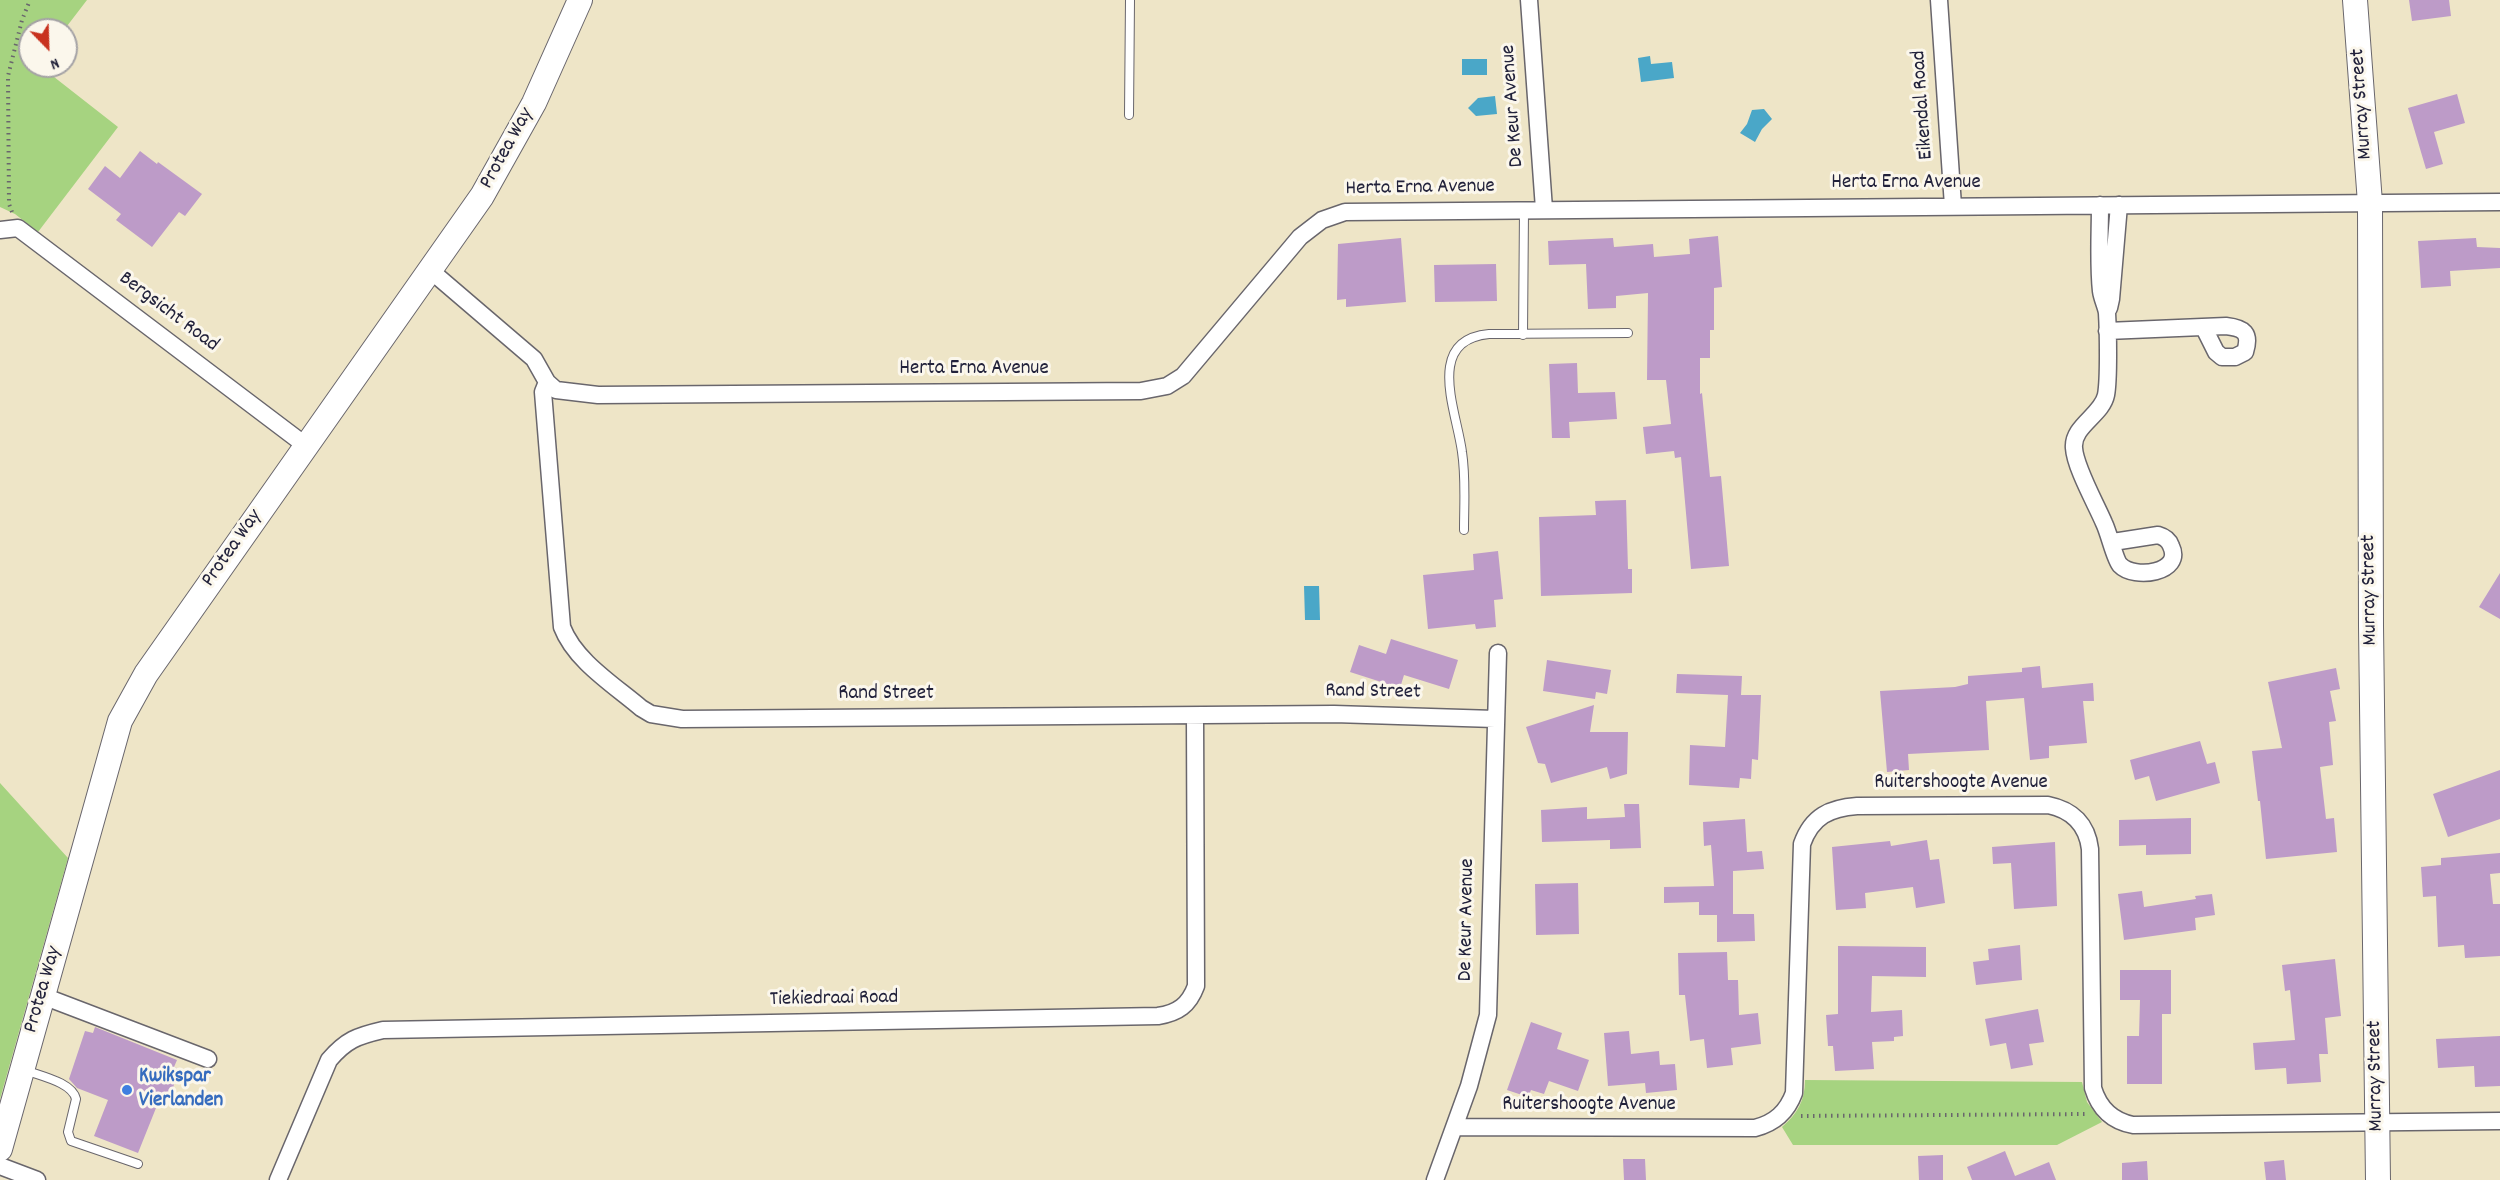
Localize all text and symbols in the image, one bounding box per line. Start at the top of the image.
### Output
north arrow [18,18,78,78]
street label: De Keur Avenue [1497,44,1531,168]
street label: Murray Street [2347,48,2379,160]
street label: Eikendal Road [1908,49,1940,161]
text: N [46,51,63,75]
street label: Protea Way [475,104,541,194]
street label: Herta Erna Avenue [1831,171,1981,197]
street label: Herta Erna Avenue [1345,175,1495,203]
street label: Bergsicht Road [113,267,223,359]
street label: Herta Erna Avenue [899,357,1049,383]
street label: Protea Way [197,505,269,593]
street label: Murray Street [2357,534,2385,646]
street label: Rand Street [1325,680,1421,706]
street label: Rand Street [838,682,934,708]
street label: Ruitershoogte Avenue [1874,771,2048,797]
street label: De Keur Avenue [1454,858,1482,982]
street label: Protea Way [20,944,68,1036]
street label: Tiekiedraai Road [770,986,898,1014]
street label: Murray Street [2363,1020,2391,1132]
place label: Kwikspar Vierlanden [139,1065,223,1115]
marker: Kwikspar Vierlanden [120,1083,134,1097]
street label: Ruitershoogte Avenue [1502,1093,1676,1119]

